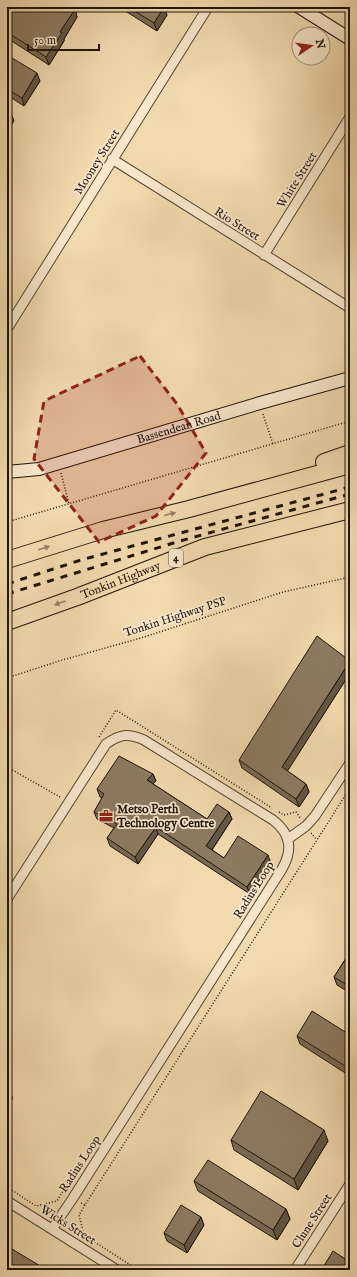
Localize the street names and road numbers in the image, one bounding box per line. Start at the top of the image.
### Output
street label: Mooney Street [71,127,123,197]
street label: White Street [274,149,320,211]
street label: Rio Street [211,204,263,244]
street label: Bassendean Road [135,407,223,447]
road number: 4 [169,549,183,567]
street label: Tonkin Highway [78,558,163,602]
street label: Tonkin Highway PSP [122,593,228,641]
street label: Radius Loop [230,858,279,922]
street label: Radius Loop [56,1132,105,1196]
street label: Clune Street [289,1191,335,1251]
street label: Wicks Street [37,1202,99,1248]

